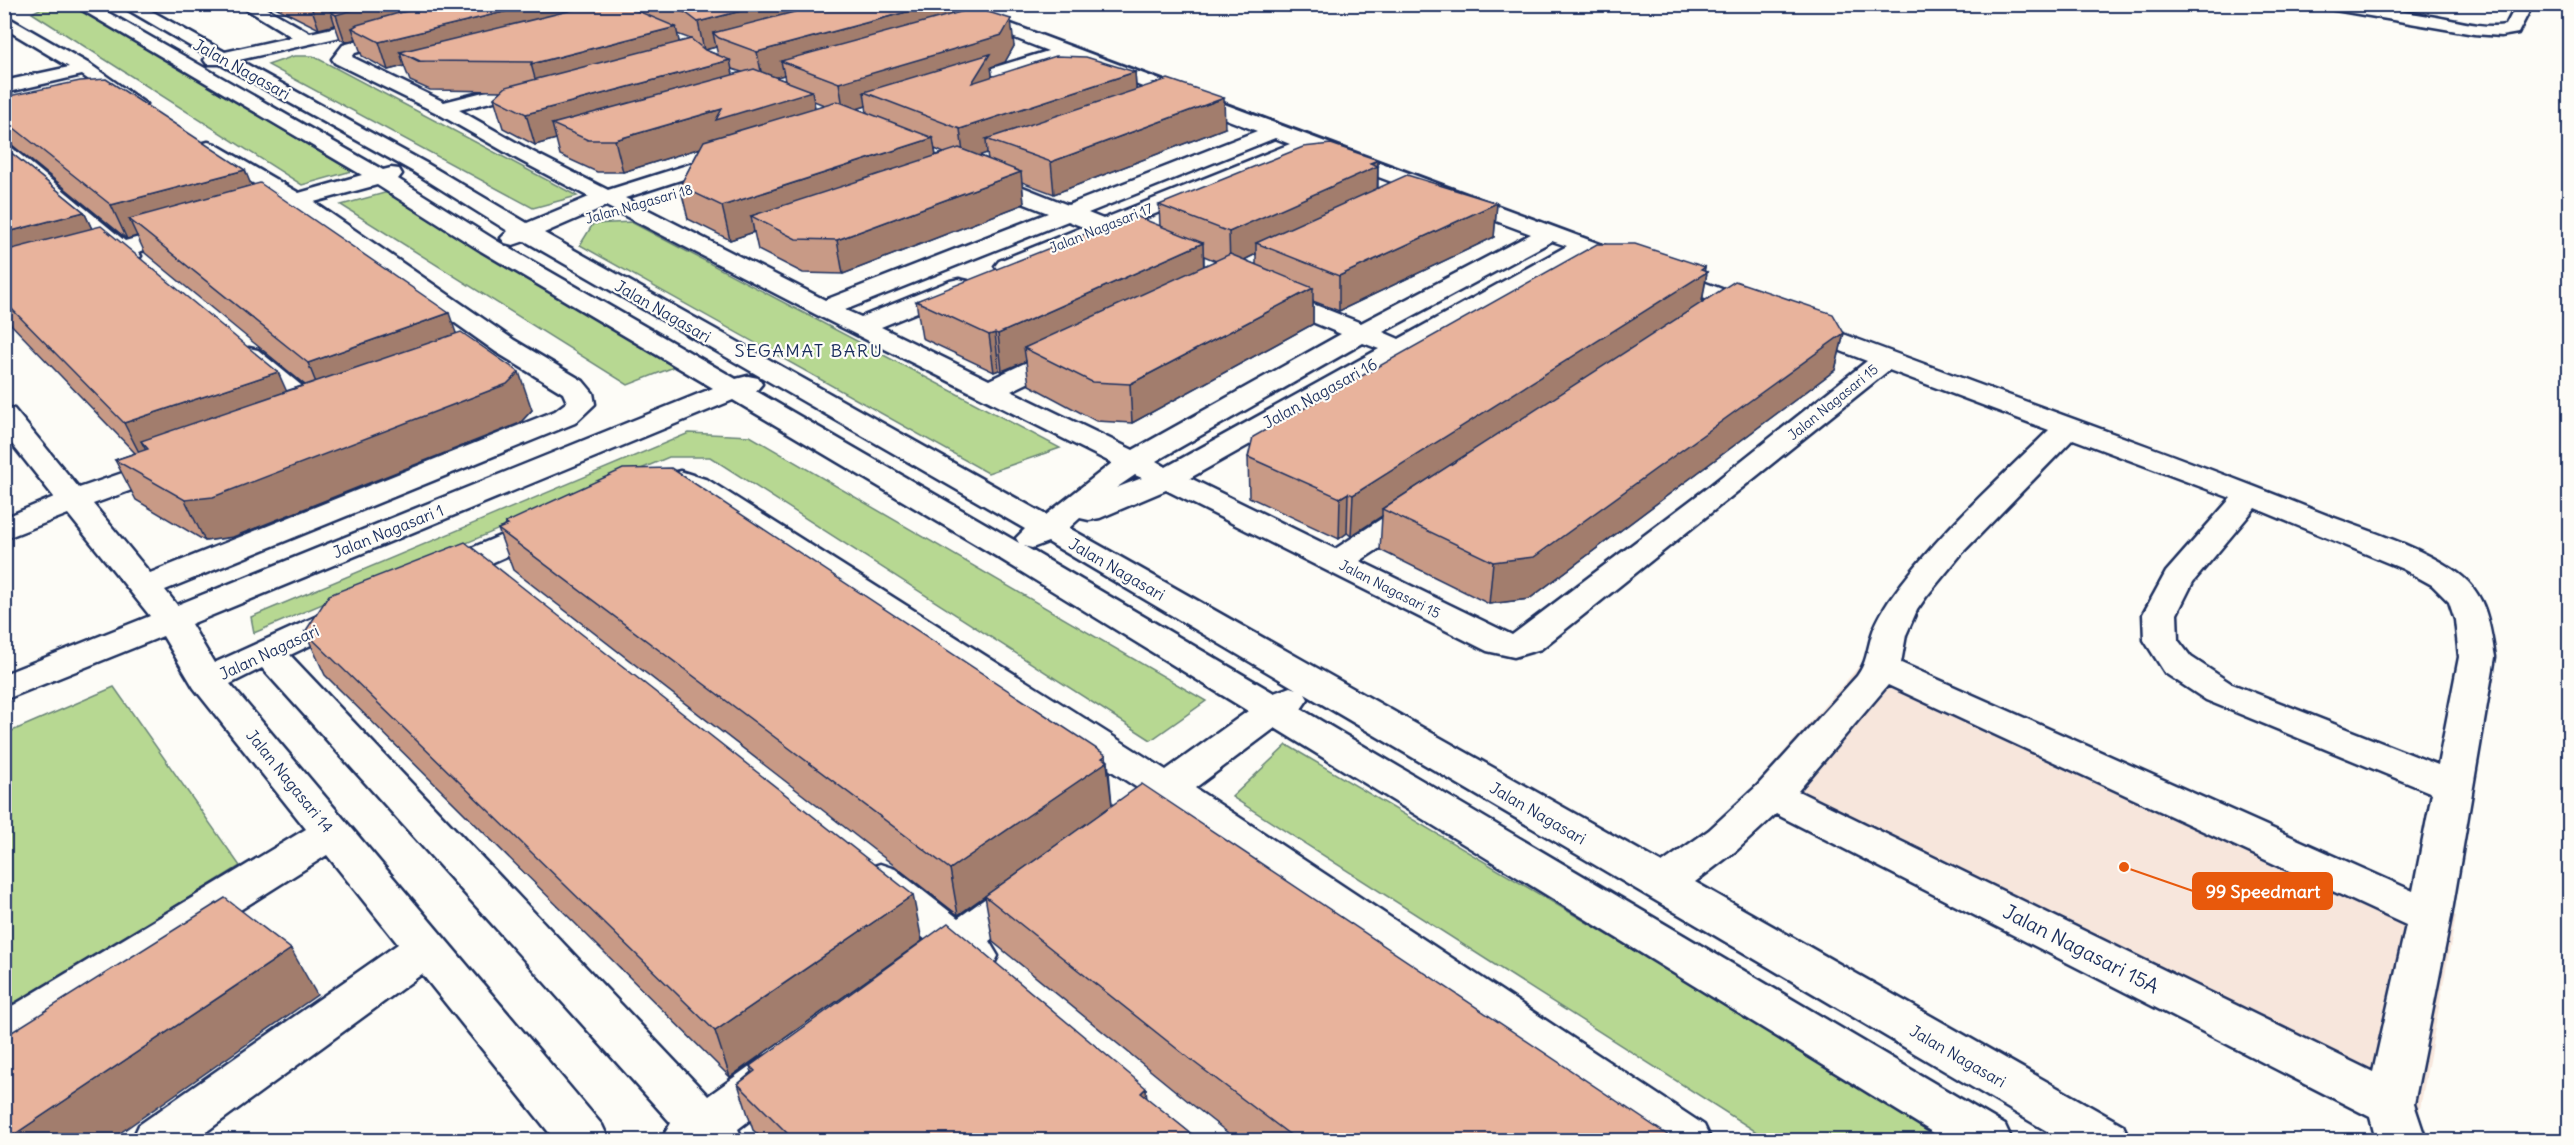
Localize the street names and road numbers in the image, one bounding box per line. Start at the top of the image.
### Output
street label: Jalan Nagasari [190,34,294,104]
street label: Jalan Nagasari 18 [583,180,695,228]
street label: Jalan Nagasari 17 [1047,199,1155,257]
street label: Jalan Nagasari [611,275,715,347]
street label: Jalan Nagasari 16 [1260,353,1380,433]
street label: Jalan Nagasari 15 [1784,360,1882,444]
street label: Jalan Nagasari 1 [330,500,446,562]
street label: Jalan Nagasari [1065,533,1169,605]
street label: Jalan Nagasari 15 [1336,556,1444,622]
street label: Jalan Nagasari [216,620,322,684]
street label: Jalan Nagasari 14 [242,725,338,837]
street label: Jalan Nagasari [1486,777,1590,849]
street label: Jalan Nagasari 15A [1999,898,2163,999]
street label: Jalan Nagasari [1906,1020,2010,1092]

